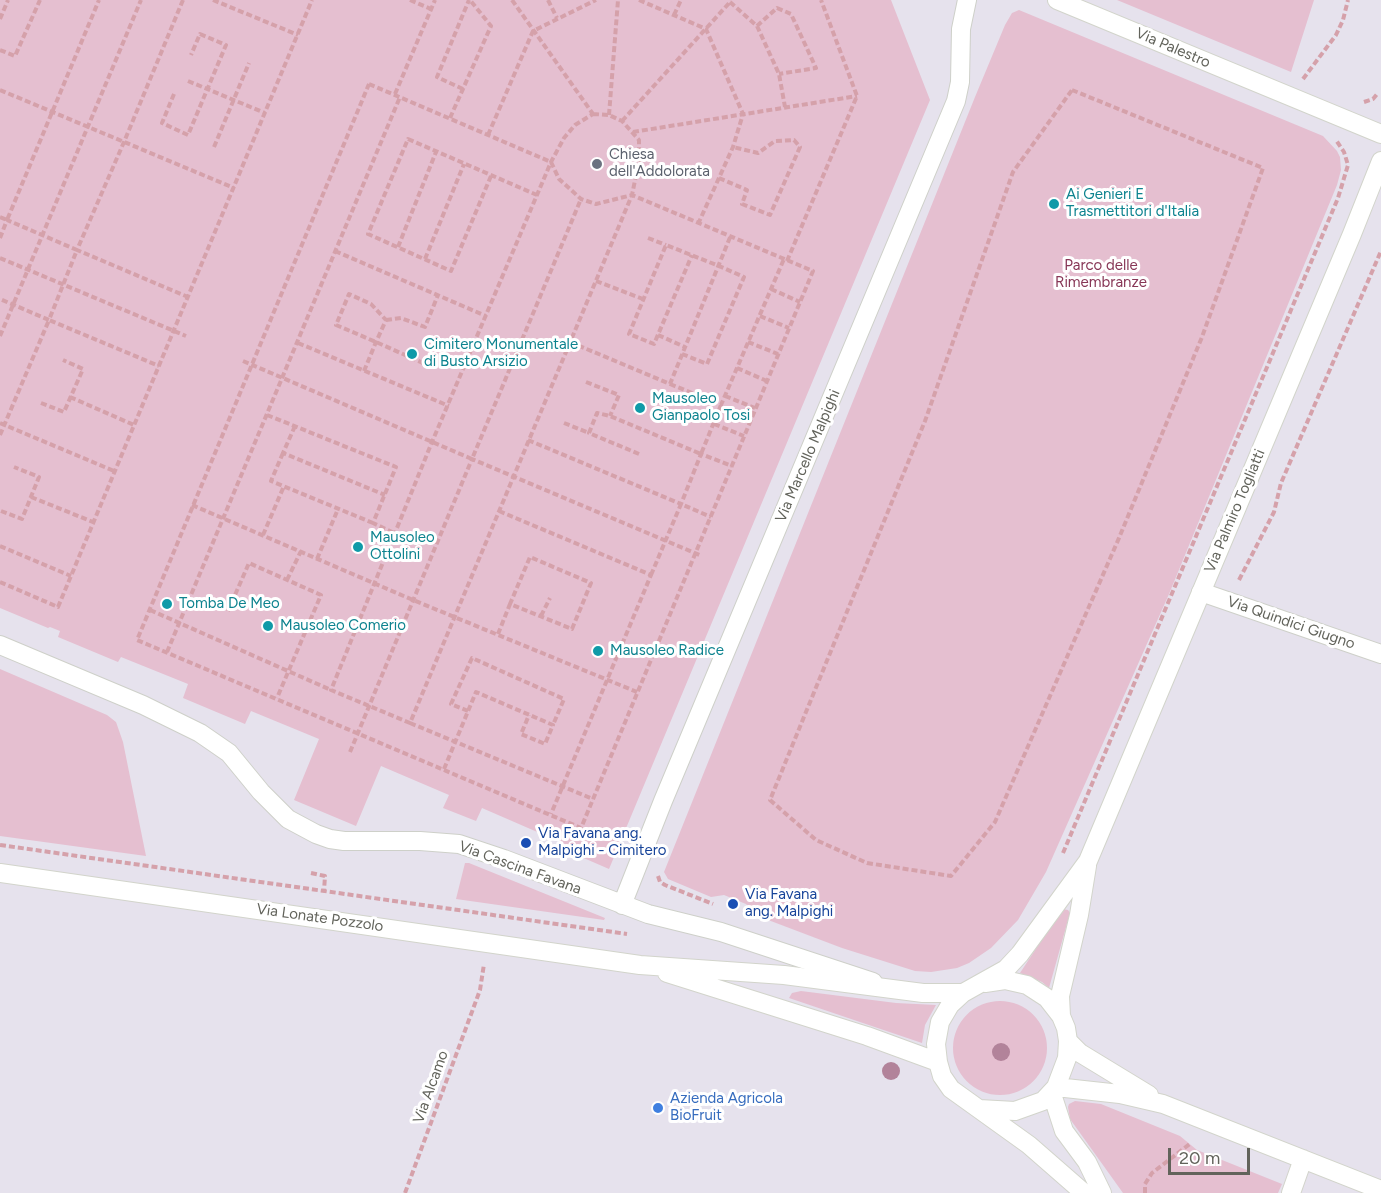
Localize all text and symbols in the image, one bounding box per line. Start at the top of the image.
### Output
street label: Via Palestro [1133,24,1213,72]
place label: Chiesa dell'Addolorata [609,146,710,181]
marker: Chiesa dell'Addolorata [590,157,604,171]
place label: Ai Genieri E Trasmettitori d'Italia [1066,186,1199,221]
marker: Ai Genieri E Trasmettitori d'Italia [1047,197,1061,211]
park label: Parco delle Rimembranze [1055,257,1147,292]
place label: Cimitero Monumentale di Busto Arsizio [424,336,578,371]
marker: Cimitero Monumentale di Busto Arsizio [405,347,419,361]
street label: Via Marcello Malpighi [772,387,844,525]
place label: Mausoleo Gianpaolo Tosi [652,390,750,425]
marker: Mausoleo Gianpaolo Tosi [633,401,647,415]
street label: Via Palmiro Togliatti [1201,446,1269,576]
place label: Mausoleo Ottolini [370,529,435,564]
marker: Mausoleo Ottolini [351,540,365,554]
street label: Via Quindici Giugno [1225,593,1357,653]
place label: Tomba De Meo [179,595,280,613]
marker: Tomba De Meo [160,597,174,611]
place label: Mausoleo Comerio [280,617,406,635]
marker: Mausoleo Comerio [261,619,275,633]
place label: Mausoleo Radice [610,642,724,660]
marker: Mausoleo Radice [591,644,605,658]
place label: Via Favana ang. Malpighi - Cimitero [538,825,666,860]
marker: Via Favana ang. Malpighi - Cimitero [519,836,533,850]
street label: Via Cascina Favana [456,838,584,898]
place label: Via Favana ang. Malpighi [745,886,833,921]
marker: Via Favana ang. Malpighi [726,897,740,911]
street label: Via Lonate Pozzolo [255,900,385,936]
street label: Via Alcamo [410,1048,452,1126]
place label: Azienda Agricola BioFruit [670,1090,783,1125]
marker: Azienda Agricola BioFruit [651,1101,665,1115]
scale bar [1171,1136,1254,1174]
text: 20 m [1179,1147,1220,1169]

